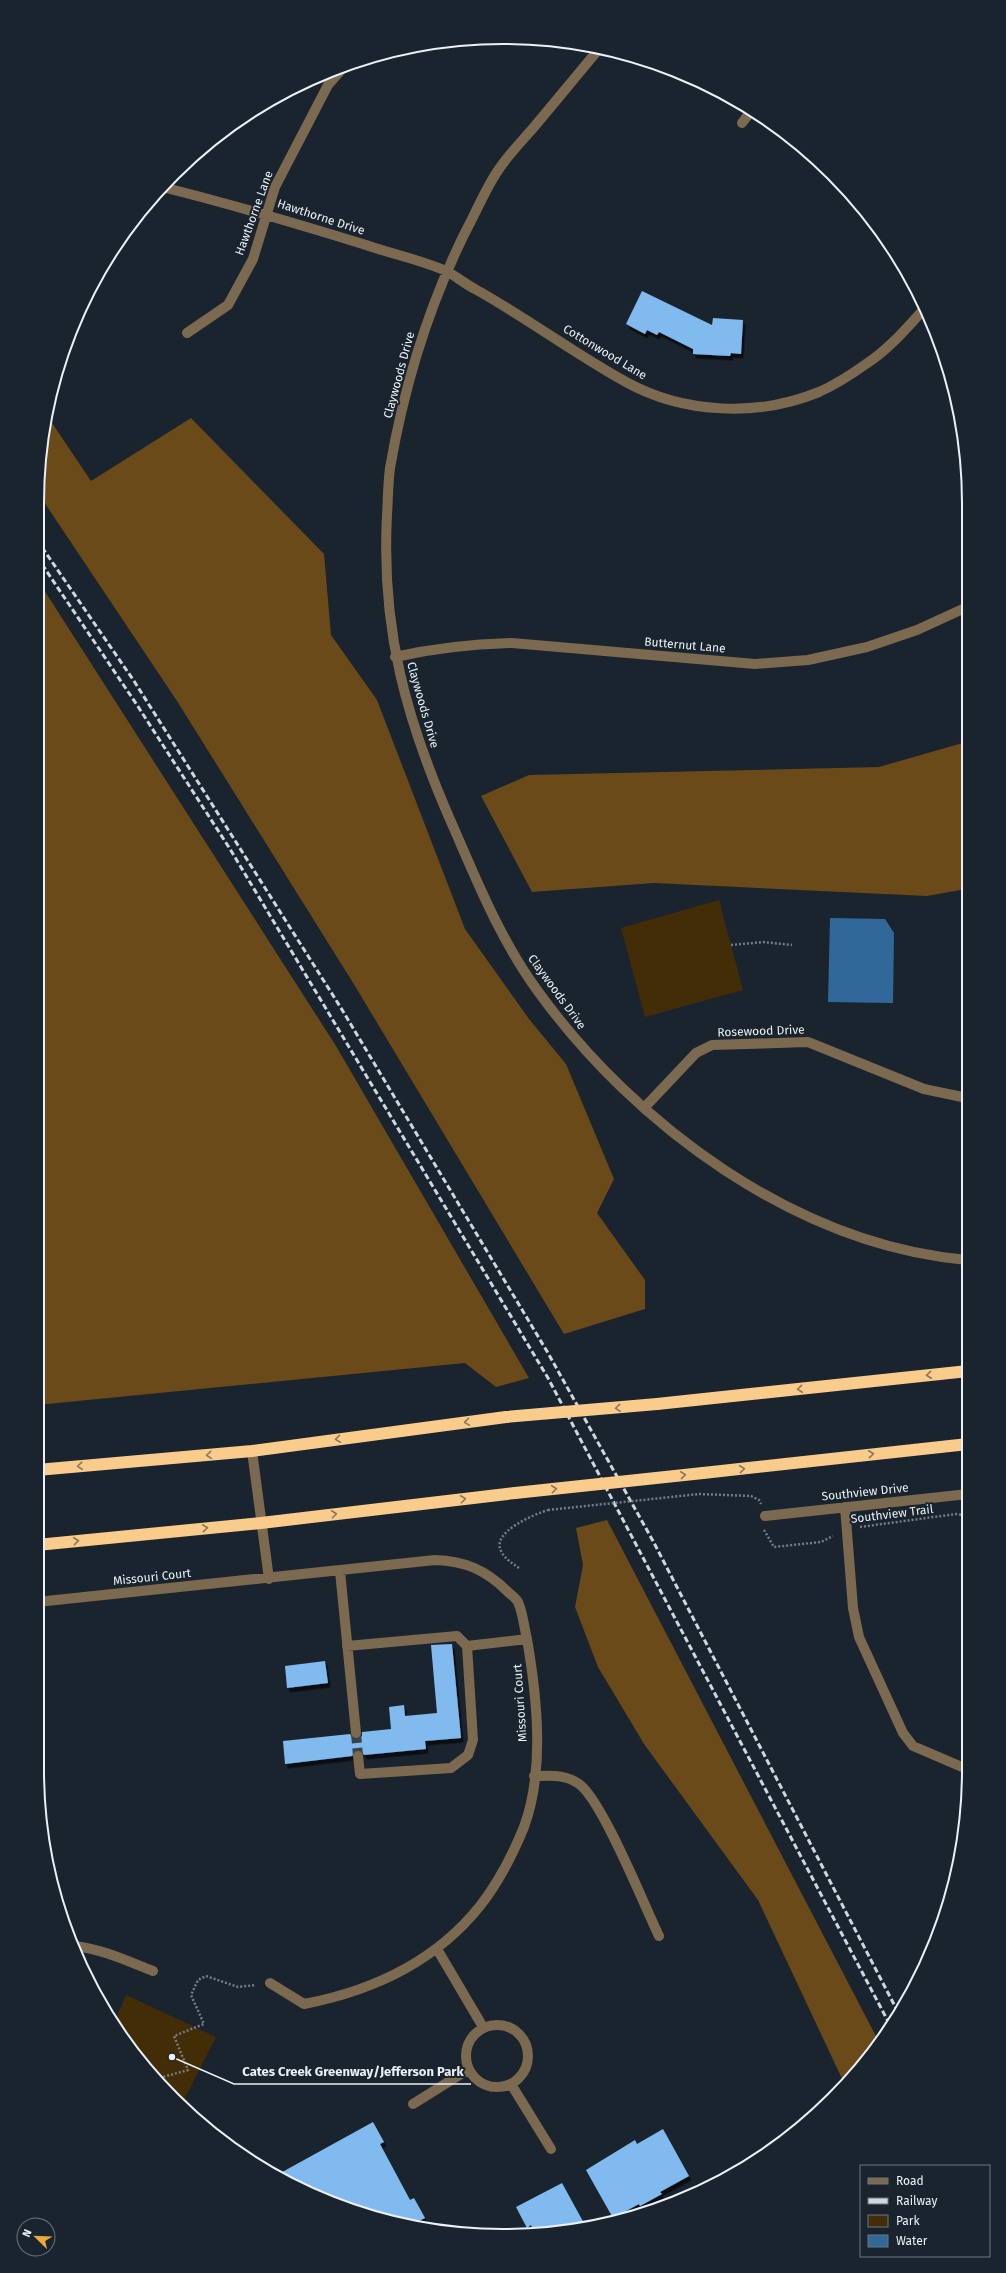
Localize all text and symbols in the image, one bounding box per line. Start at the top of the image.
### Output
street label: Hawthorne Lane [232,169,276,257]
street label: Hawthorne Drive [275,196,367,238]
street label: Cottonwood Lane [561,322,649,382]
street label: Claywoods Drive [381,330,417,420]
street label: Butternut Lane [644,634,726,656]
street label: Claywoods Drive [404,660,442,750]
street label: Claywoods Drive [525,952,589,1032]
street label: Rosewood Drive [717,1022,805,1040]
one-way arrow [926,1370,932,1379]
one-way arrow [797,1384,803,1393]
one-way arrow [615,1403,621,1412]
one-way arrow [464,1417,470,1426]
one-way arrow [335,1435,341,1444]
one-way arrow [206,1450,212,1459]
one-way arrow [868,1450,874,1459]
one-way arrow [77,1462,83,1471]
one-way arrow [739,1465,745,1474]
one-way arrow [680,1471,686,1480]
street label: Southview Drive [821,1480,909,1504]
one-way arrow [551,1484,557,1493]
one-way arrow [460,1495,467,1504]
street label: Southview Trail [850,1502,934,1526]
one-way arrow [331,1510,337,1519]
one-way arrow [202,1524,208,1533]
one-way arrow [73,1537,79,1546]
street label: Missouri Court [112,1566,192,1588]
street label: Missouri Court [510,1663,530,1743]
callout: Cates Creek Greenway/Jefferson Park [234,2059,471,2084]
text: Cates Creek Greenway/Jefferson Park [242,2064,464,2079]
legend [860,2165,990,2257]
text: Road [896,2174,924,2188]
text: Railway [896,2194,937,2208]
text: Park [896,2214,920,2228]
north arrow [16,2217,56,2257]
text: N [20,2227,35,2239]
text: Water [896,2234,928,2248]

